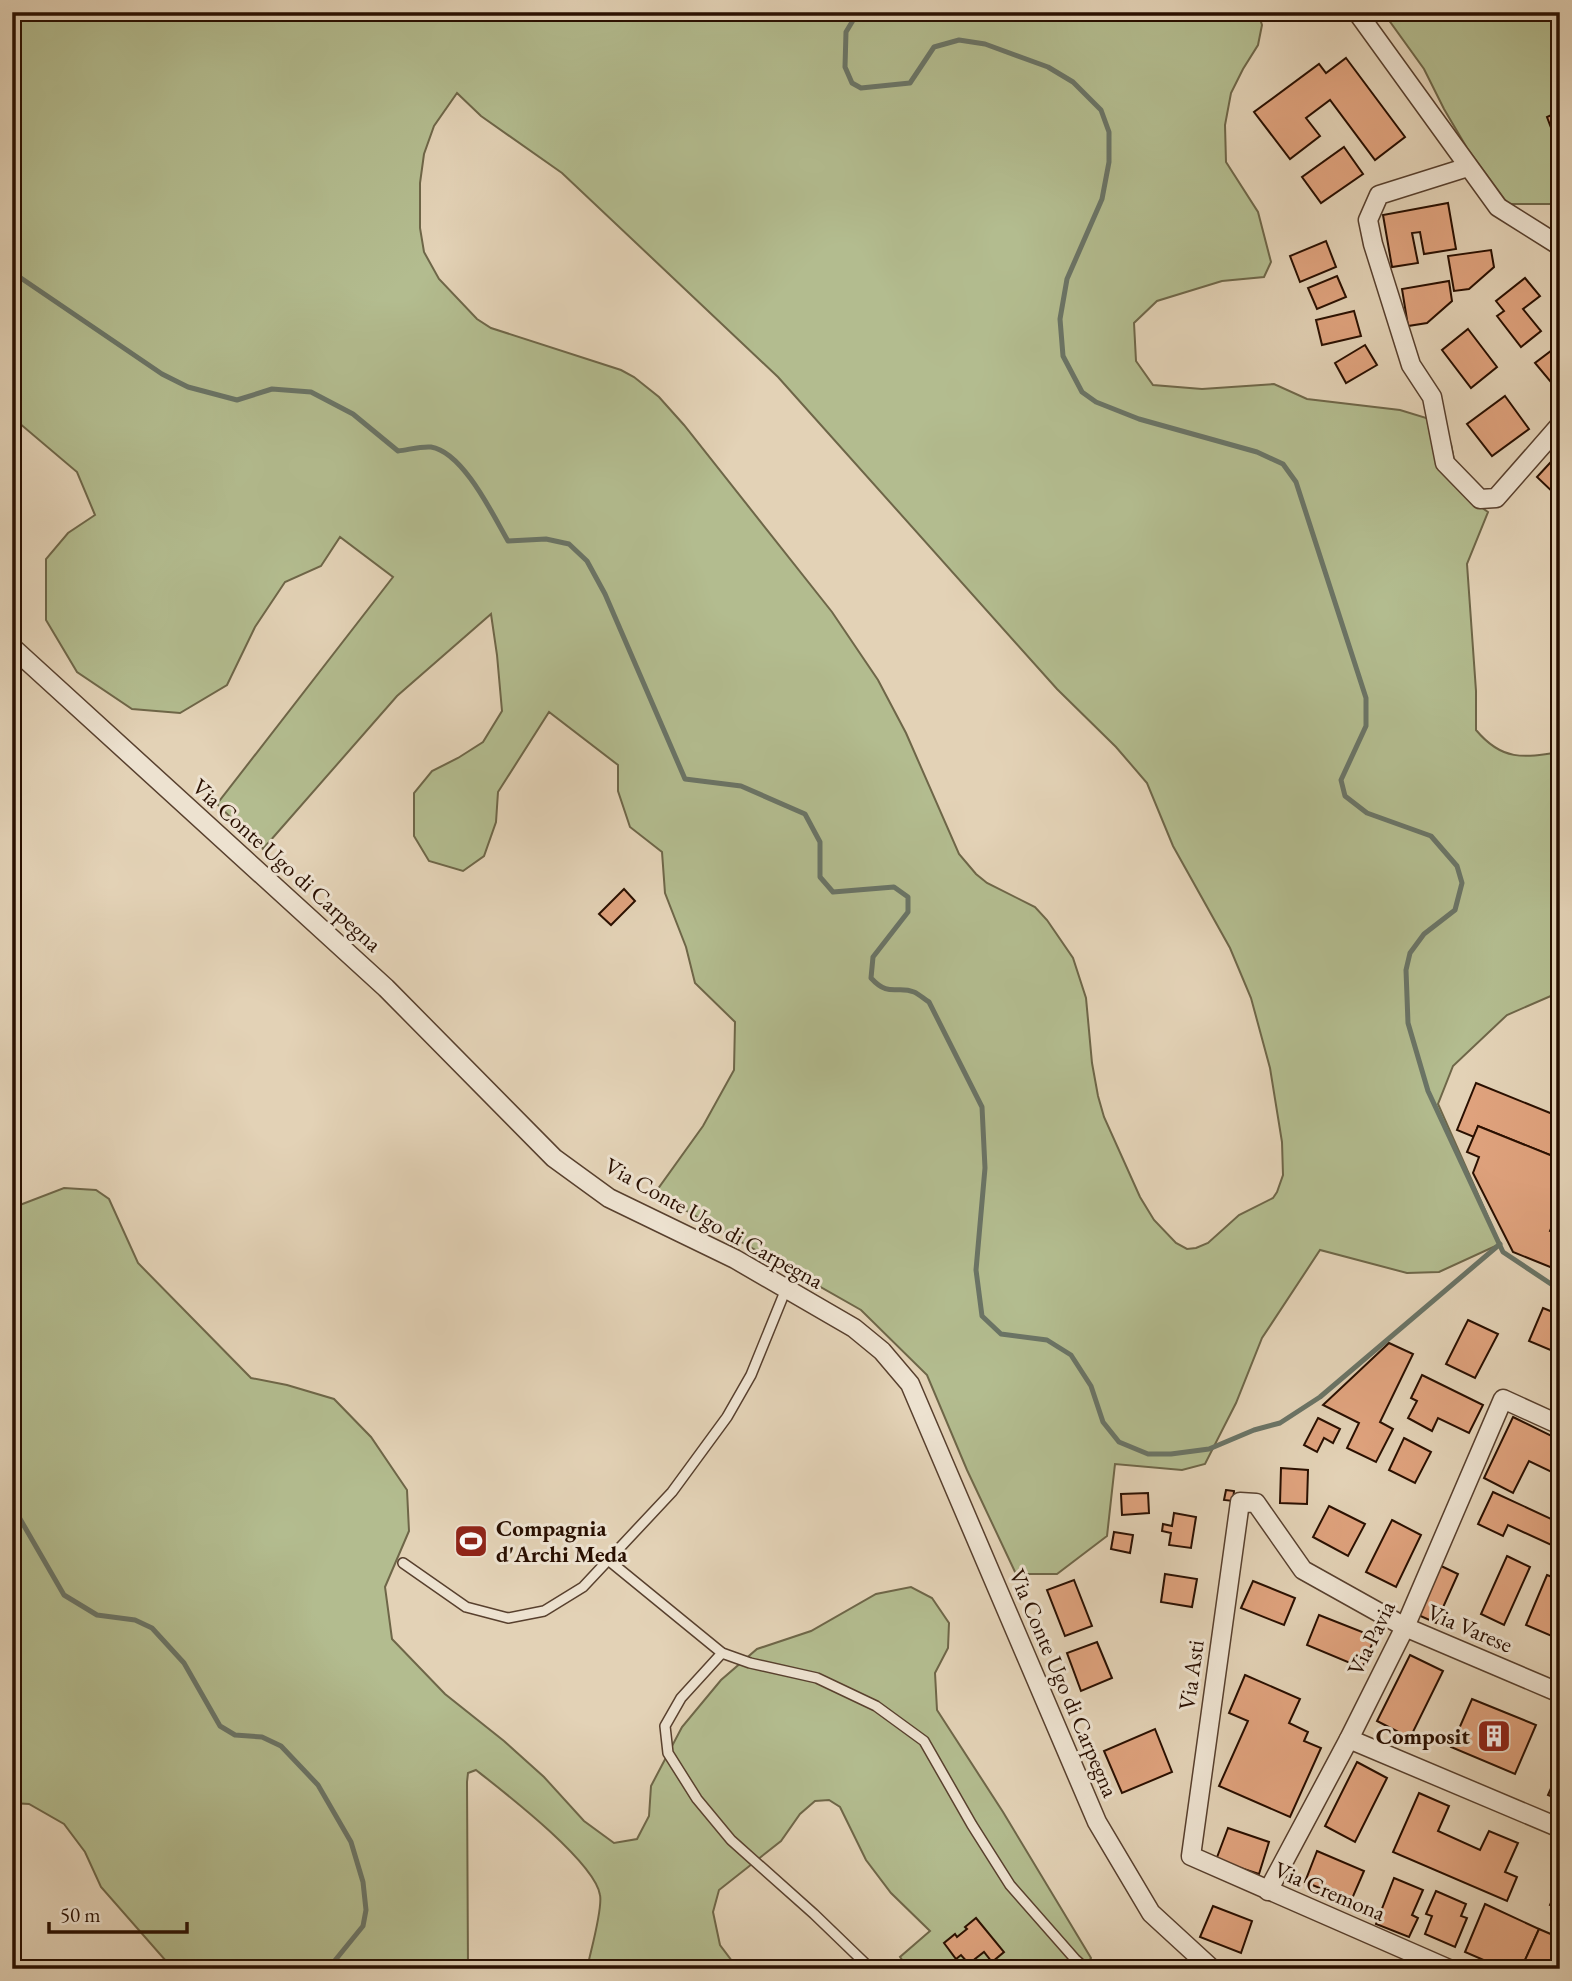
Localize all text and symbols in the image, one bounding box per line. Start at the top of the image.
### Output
street label: Via Conte Ugo di Carpegna [186,772,389,959]
street label: Via Conte Ugo di Carpegna [599,1150,829,1296]
place label: Compagnia d'Archi Meda [496,1513,628,1569]
sports icon: Compagnia d'Archi Meda [452,1522,490,1560]
street label: Via Conte Ugo di Carpegna [1002,1564,1126,1803]
street label: Via Pavia [1340,1595,1402,1680]
street label: Via Varese [1423,1597,1517,1659]
street label: Via Asti [1171,1638,1211,1712]
building icon: Composit [1475,1717,1513,1755]
place label: Composit [1376,1721,1470,1751]
street label: Via Cremona [1270,1854,1391,1928]
scale bar [49,1890,187,1934]
text: 50 m [60,1901,101,1928]

